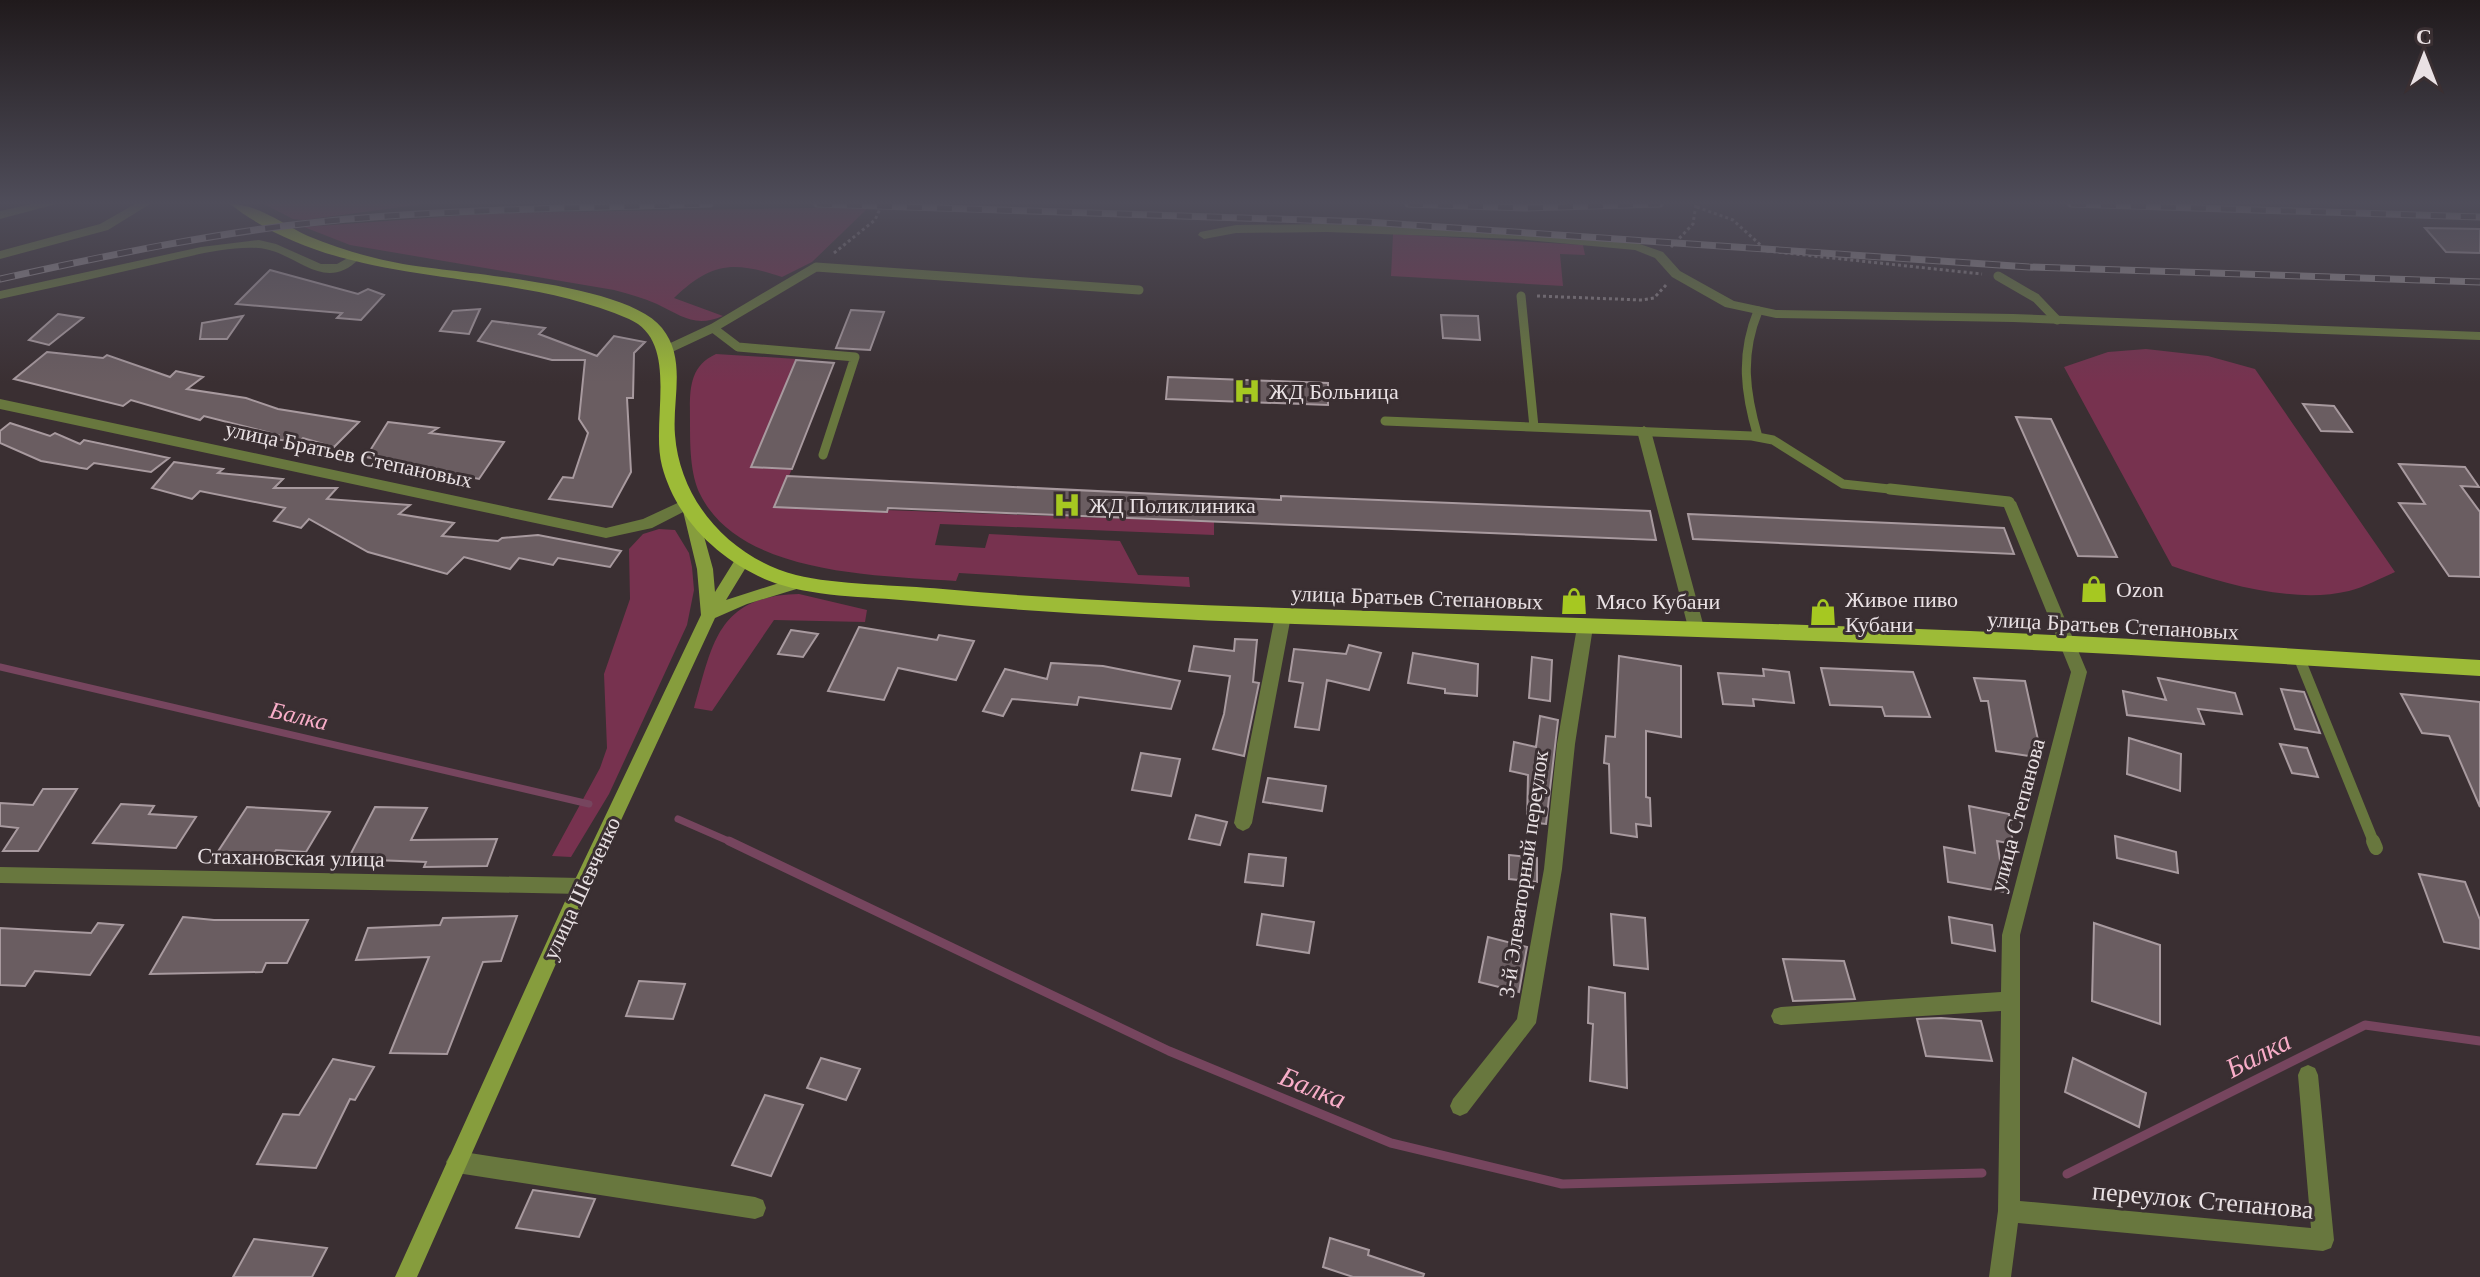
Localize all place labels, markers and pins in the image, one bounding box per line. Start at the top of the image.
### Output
hospital icon: ЖД Больница [1232,376,1262,406]
place label: ЖД Больница [1269,379,1399,404]
hospital icon: ЖД Поликлиника [1052,490,1082,520]
place label: ЖД Поликлиника [1089,493,1256,518]
shop icon: Ozon [2079,574,2109,604]
place label: Ozon [2116,577,2164,602]
shop icon: Мясо Кубани [1559,586,1589,616]
place label: Живое пиво Кубани [1845,587,1958,637]
place label: Мясо Кубани [1596,589,1720,614]
shop icon: Живое пиво Кубани [1808,597,1838,627]

